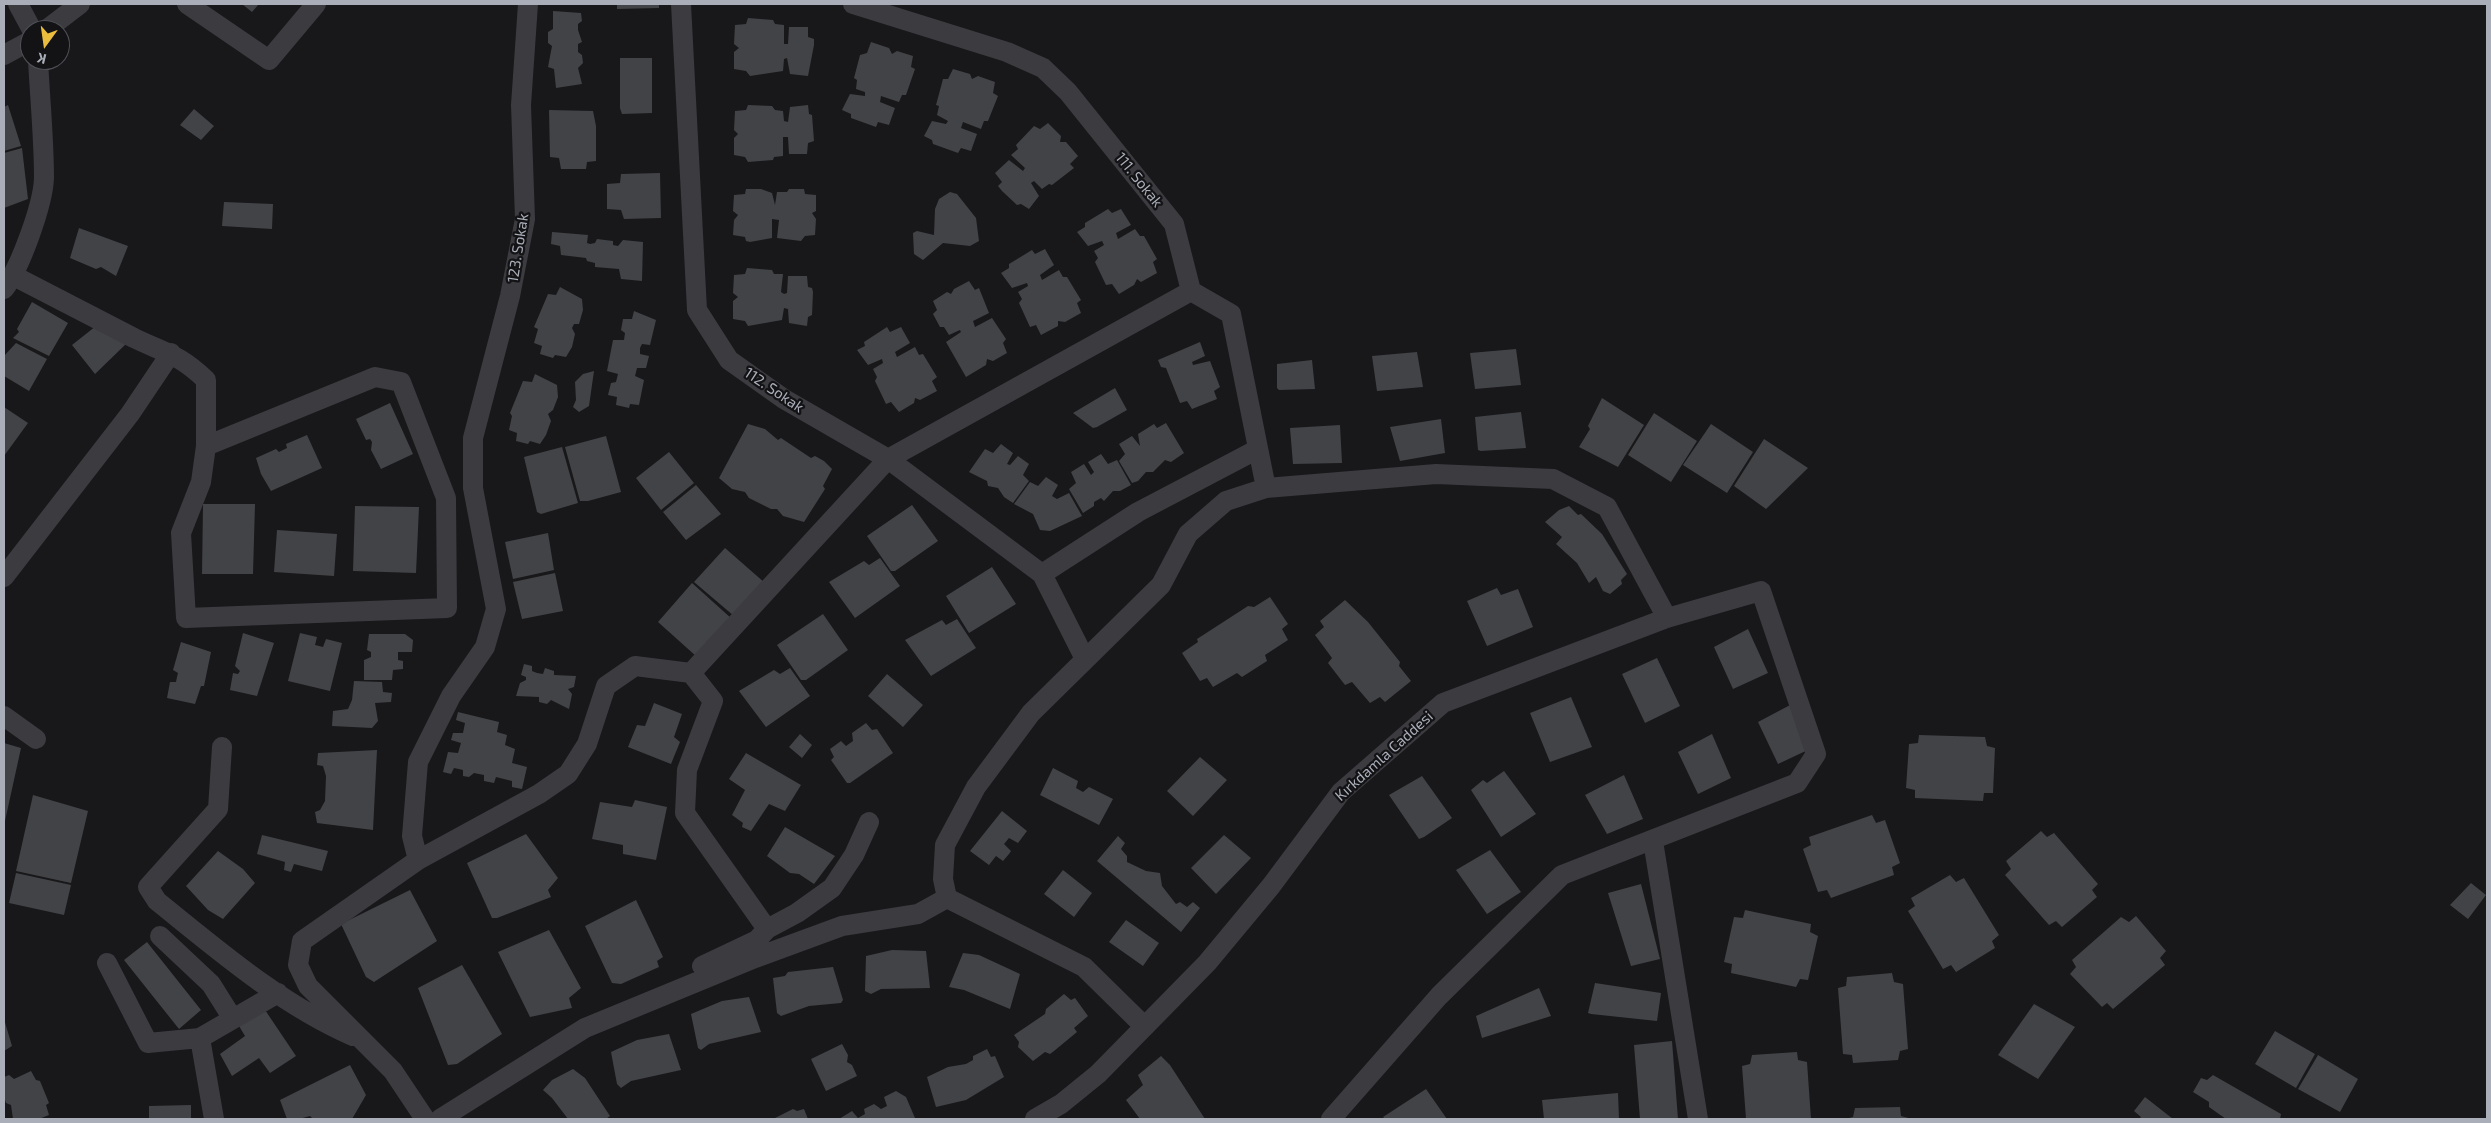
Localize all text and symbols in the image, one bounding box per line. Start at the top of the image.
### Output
north arrow [20,20,70,70]
text: K [35,50,48,68]
street label: 111. Sokak [1112,149,1166,211]
street label: 123. Sokak [504,212,532,284]
street label: 112. Sokak [741,364,807,416]
street label: Kırkdamla Caddesi [1331,707,1437,805]

